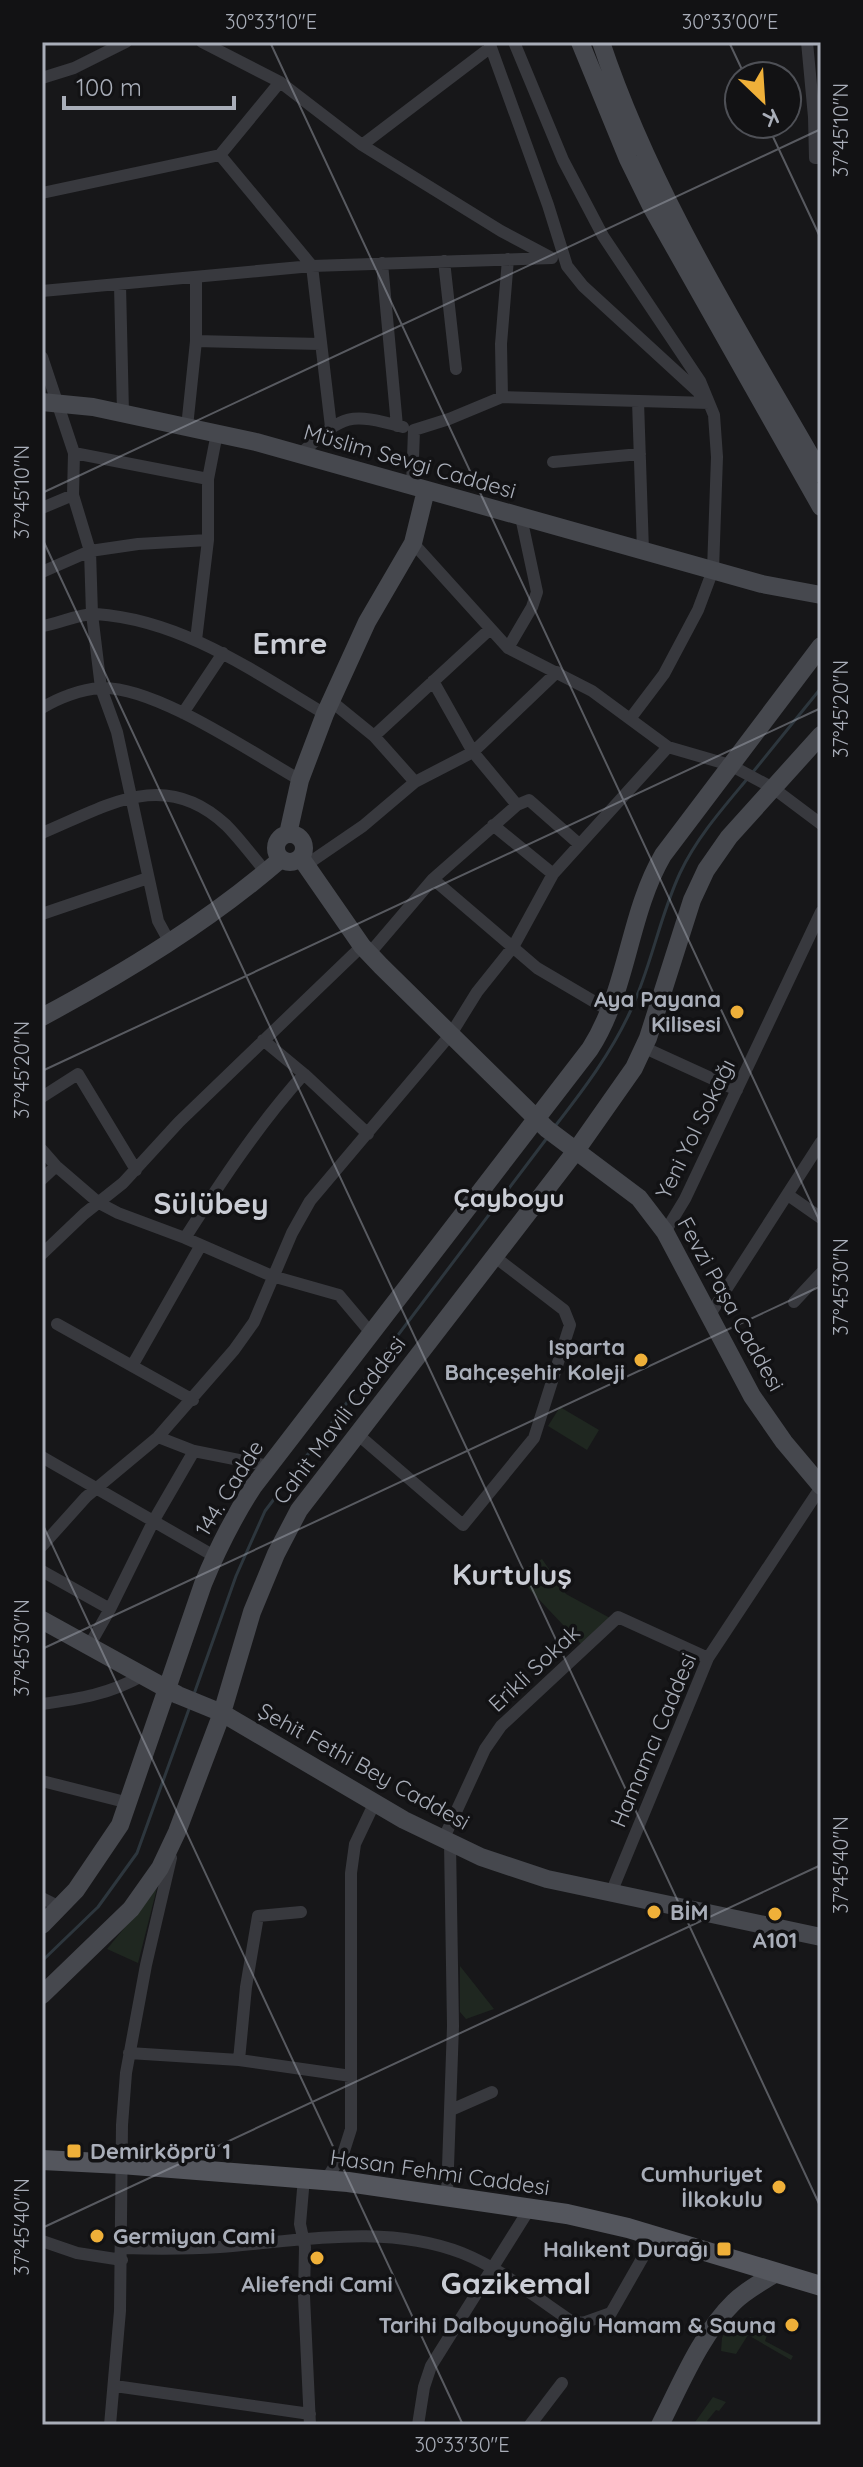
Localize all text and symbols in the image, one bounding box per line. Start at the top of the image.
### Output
text: 30°33'10"E [225,9,317,34]
text: 30°33'00"E [682,9,778,34]
scale bar [64,60,234,110]
north arrow [723,60,803,140]
text: 100 m [76,72,142,102]
text: 37°45'10"N [828,83,853,177]
text: K [759,102,784,134]
street label: Müslim Sevgi Caddesi [301,417,519,505]
text: 37°45'10"N [9,445,34,539]
district label: Emre [253,624,327,662]
text: 37°45'20"N [828,660,853,758]
place label: Aya Payana Kilisesi [594,985,721,1038]
marker: Aya Payana Kilisesi [728,1003,746,1021]
text: 37°45'20"N [9,1021,34,1119]
street label: Yeni Yol Sokağı [649,1055,741,1203]
district label: Çayboyu [454,1181,564,1214]
district label: Sülübey [153,1184,269,1222]
street label: Fevzi Paşa Caddesi [671,1212,791,1396]
text: 37°45'30"N [828,1238,853,1336]
street label: Cahit Mavili Caddesi [267,1330,411,1510]
place label: Isparta Bahçeşehir Koleji [444,1333,625,1386]
marker: Isparta Bahçeşehir Koleji [632,1351,650,1369]
street label: 144. Cadde [189,1435,269,1541]
district label: Kurtuluş [452,1555,572,1593]
text: 37°45'30"N [9,1599,34,1697]
street label: Erikli Sokak [482,1618,586,1718]
street label: Hamamcı Caddesi [604,1649,702,1831]
street label: Şehit Fethi Bey Caddesi [253,1696,475,1836]
text: 37°45'40"N [828,1816,853,1914]
place label: BİM [670,1898,708,1926]
marker: BİM [645,1903,663,1921]
marker: A101 [766,1905,784,1923]
place label: A101 [753,1926,797,1954]
place label: Demirköprü 1 [90,2137,231,2165]
marker: Demirköprü 1 [65,2142,83,2160]
street label: Hasan Fehmi Caddesi [328,2143,552,2201]
place label: Cumhuriyet İlkokulu [641,2160,763,2213]
text: 37°45'40"N [9,2178,34,2276]
marker: Cumhuriyet İlkokulu [770,2178,788,2196]
place label: Germiyan Cami [113,2222,275,2250]
marker: Germiyan Cami [88,2227,106,2245]
place label: Halıkent Durağı [543,2235,708,2263]
marker: Halıkent Durağı [715,2240,733,2258]
marker: Aliefendi Cami [308,2249,326,2267]
district label: Gazikemal [441,2264,591,2302]
place label: Aliefendi Cami [241,2270,393,2298]
place label: Tarihi Dalboyunoğlu Hamam & Sauna [378,2311,776,2339]
marker: Tarihi Dalboyunoğlu Hamam & Sauna [783,2316,801,2334]
text: 30°33'30"E [414,2432,510,2457]

